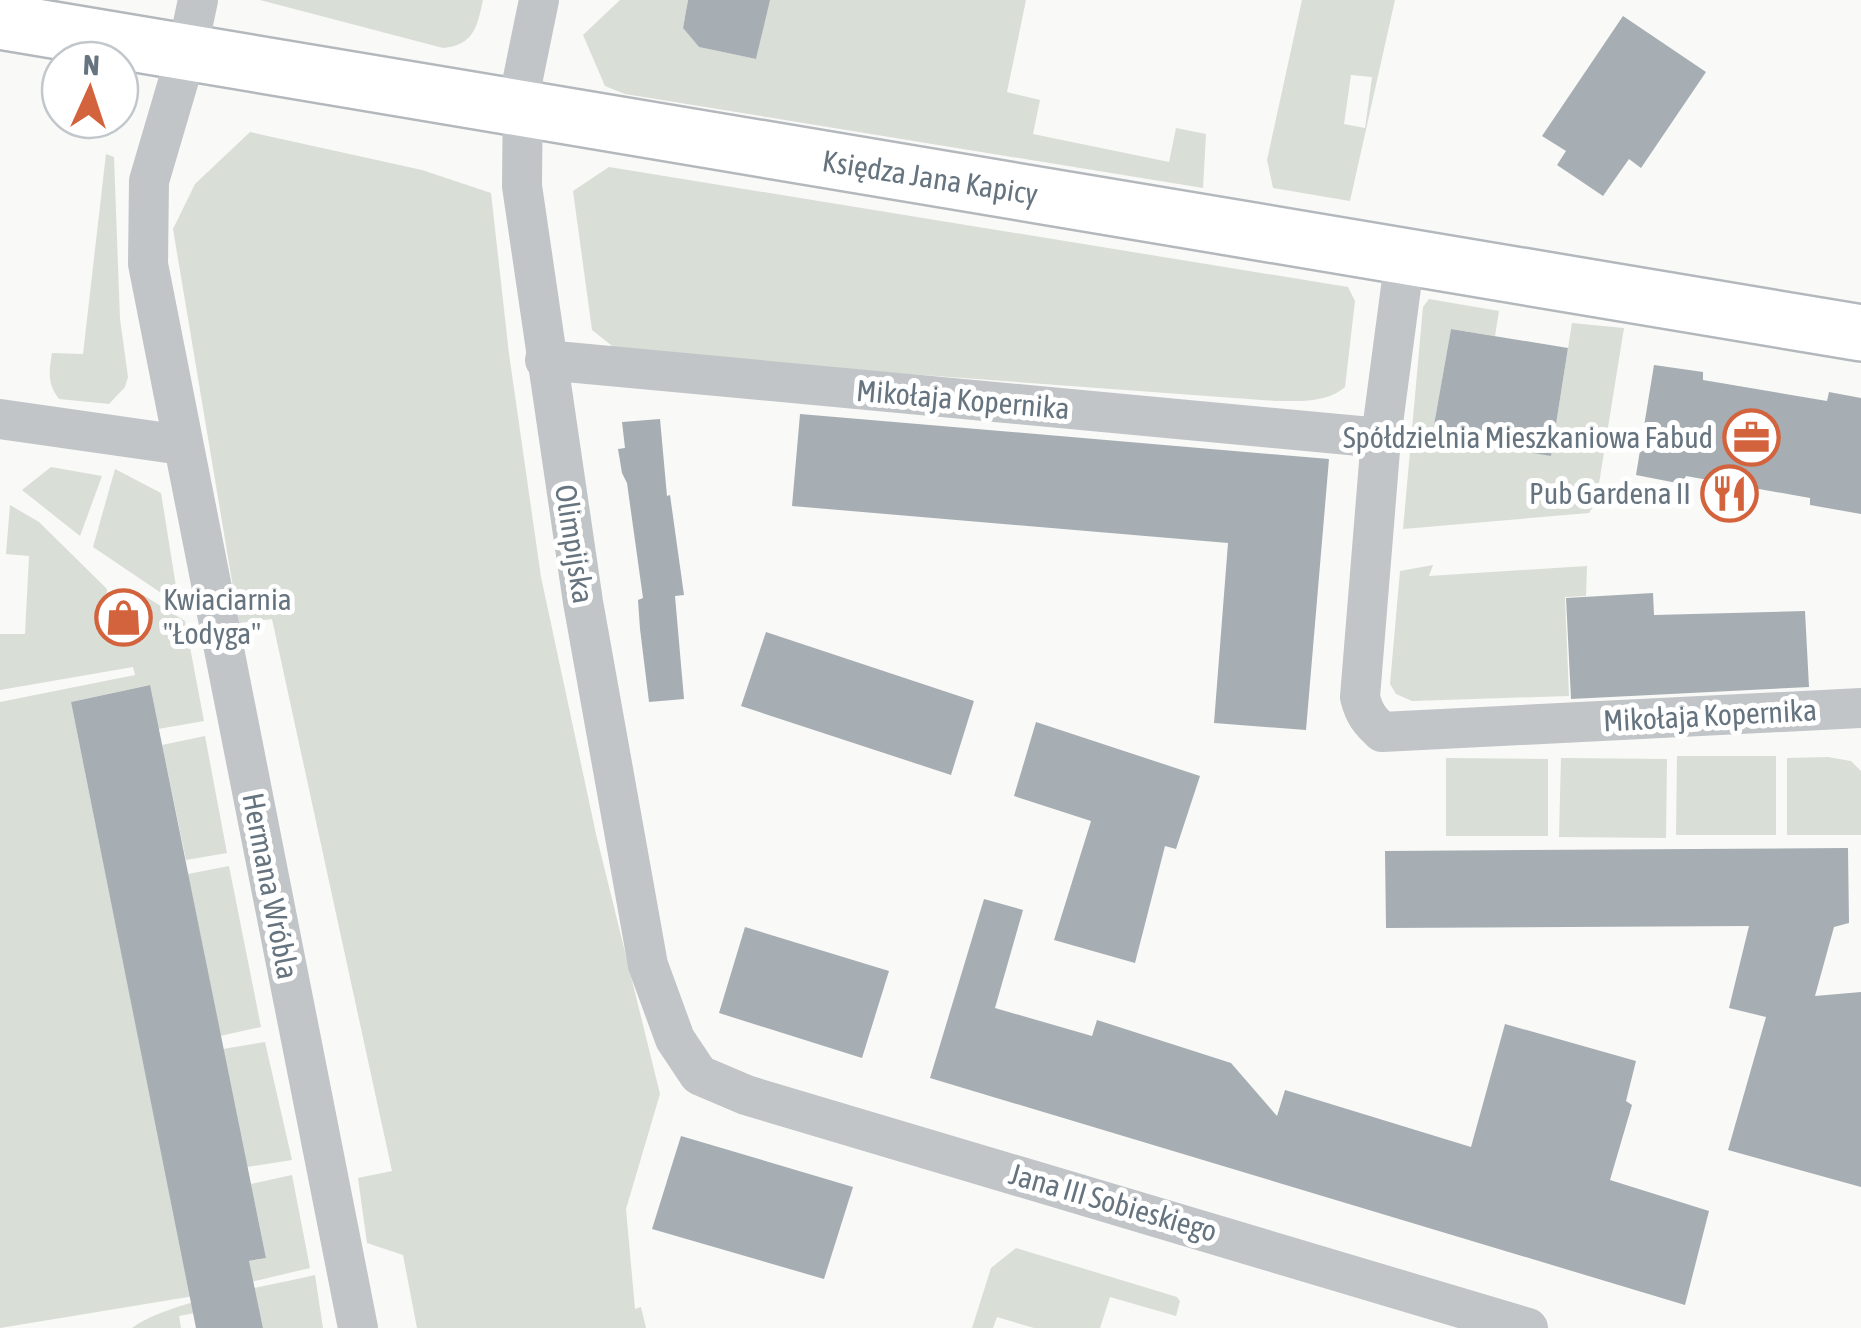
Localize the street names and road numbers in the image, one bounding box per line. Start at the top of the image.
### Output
street label: Księdza Jana Kapicy [820,143,1040,211]
street label: Mikołaja Kopernika [855,373,1071,425]
street label: Olimpijska [549,482,601,606]
street label: Mikołaja Kopernika [1602,692,1818,738]
street label: Hermana Wróbla [236,790,306,982]
street label: Jana III Sobieskiego [1006,1156,1221,1248]

